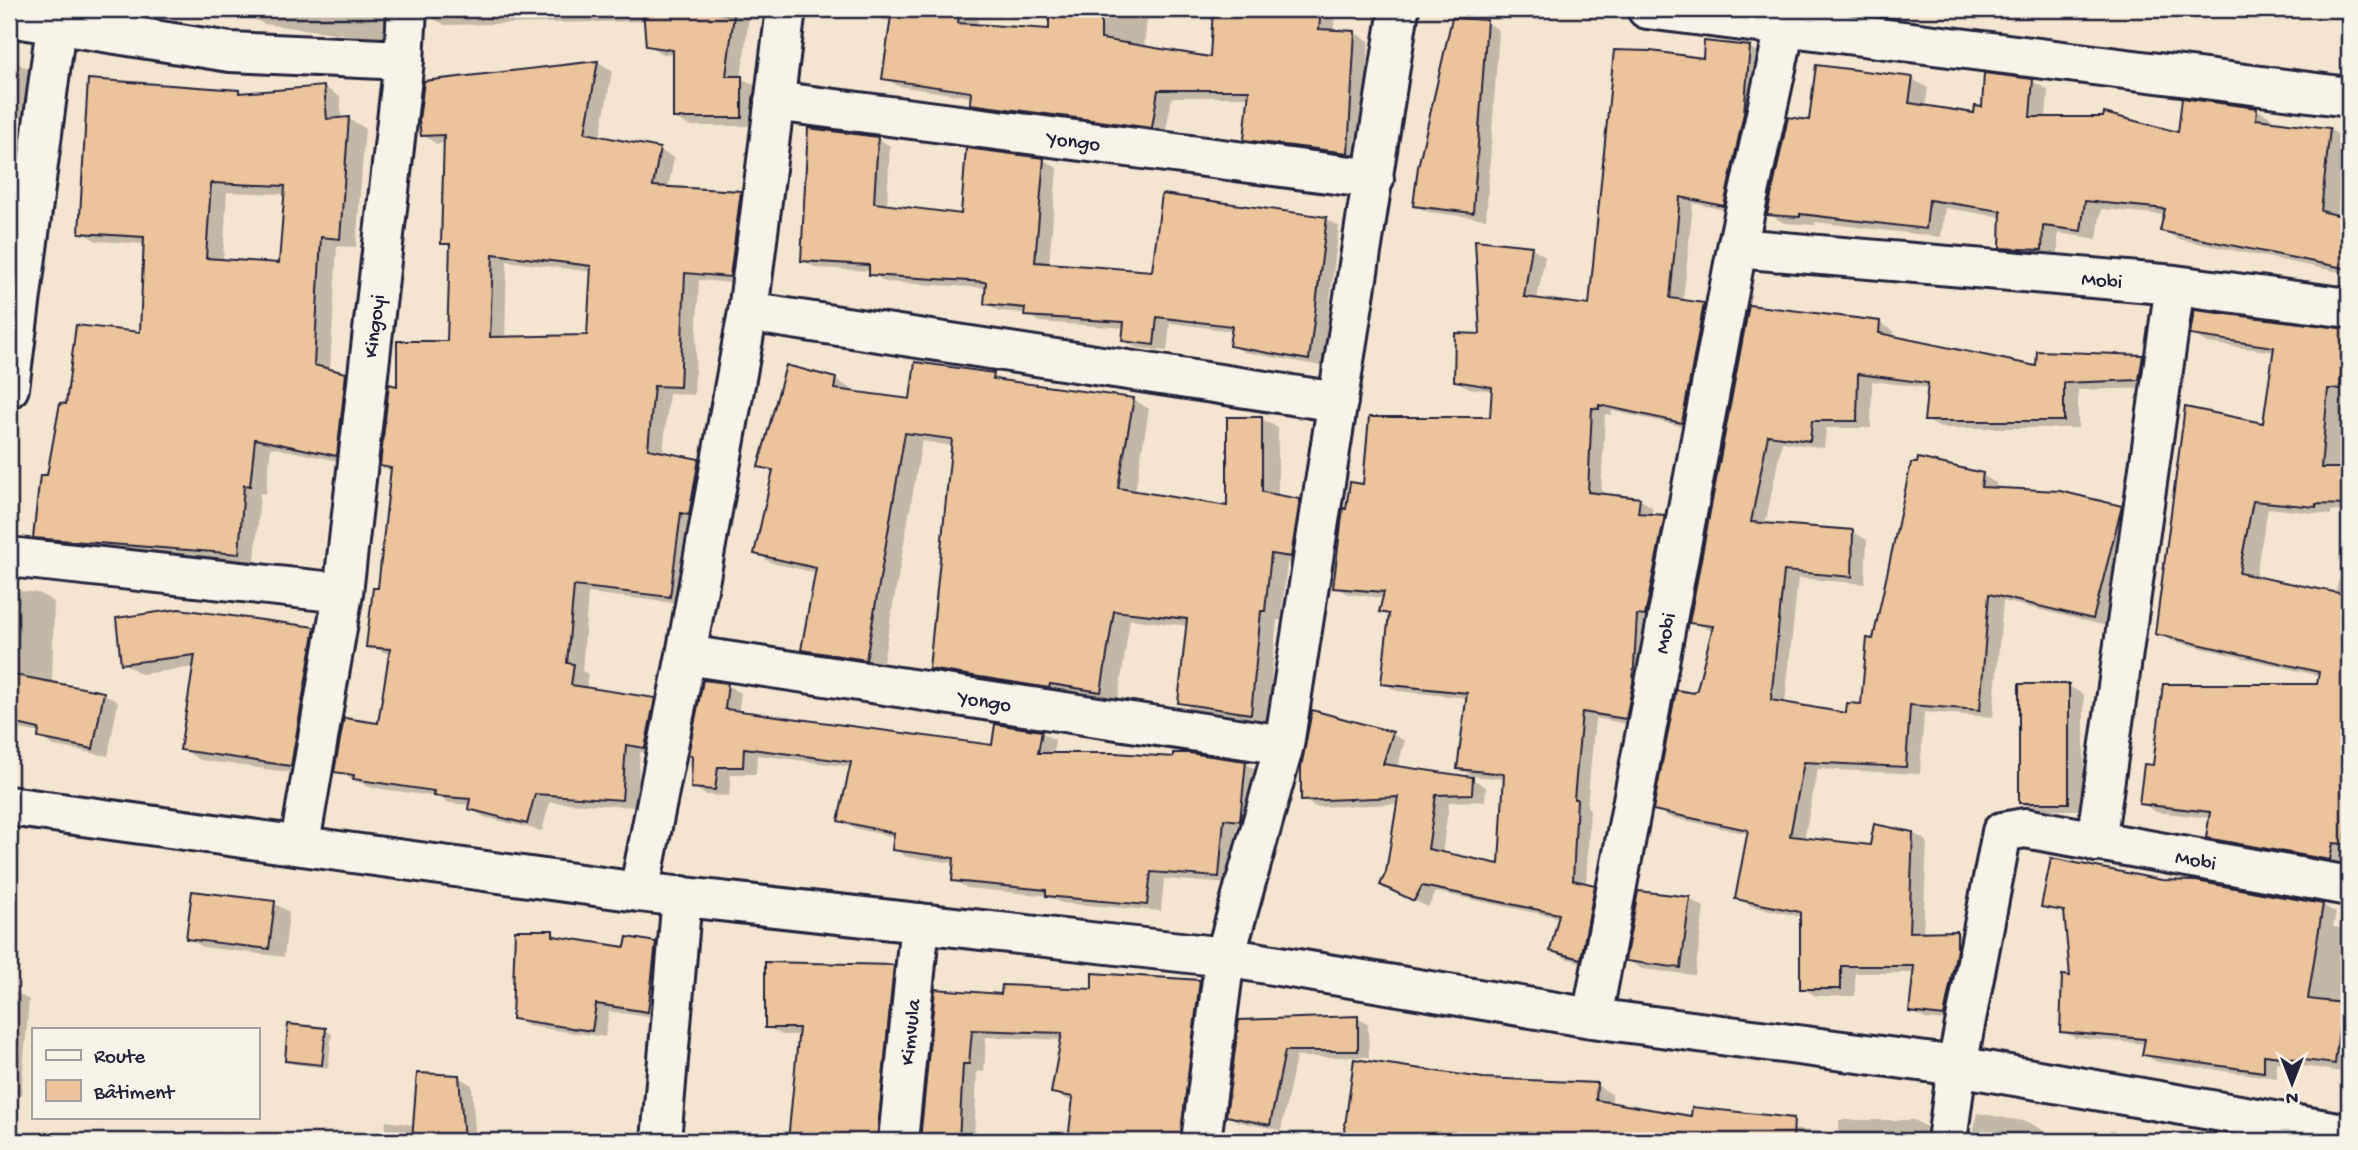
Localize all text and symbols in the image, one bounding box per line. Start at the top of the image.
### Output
street label: Yongo [1044,128,1102,159]
street label: Mobi [2080,268,2123,297]
street label: Kingoyi [360,293,393,360]
street label: Mobi [1651,611,1684,656]
street label: Yongo [954,687,1013,720]
street label: Mobi [2173,847,2218,878]
street label: Kimvula [897,997,929,1067]
legend [32,1028,259,1118]
text: Route [94,1046,146,1071]
north arrow [2256,1048,2326,1118]
text: Bâtiment [93,1082,176,1107]
text: N [2286,1085,2298,1108]

